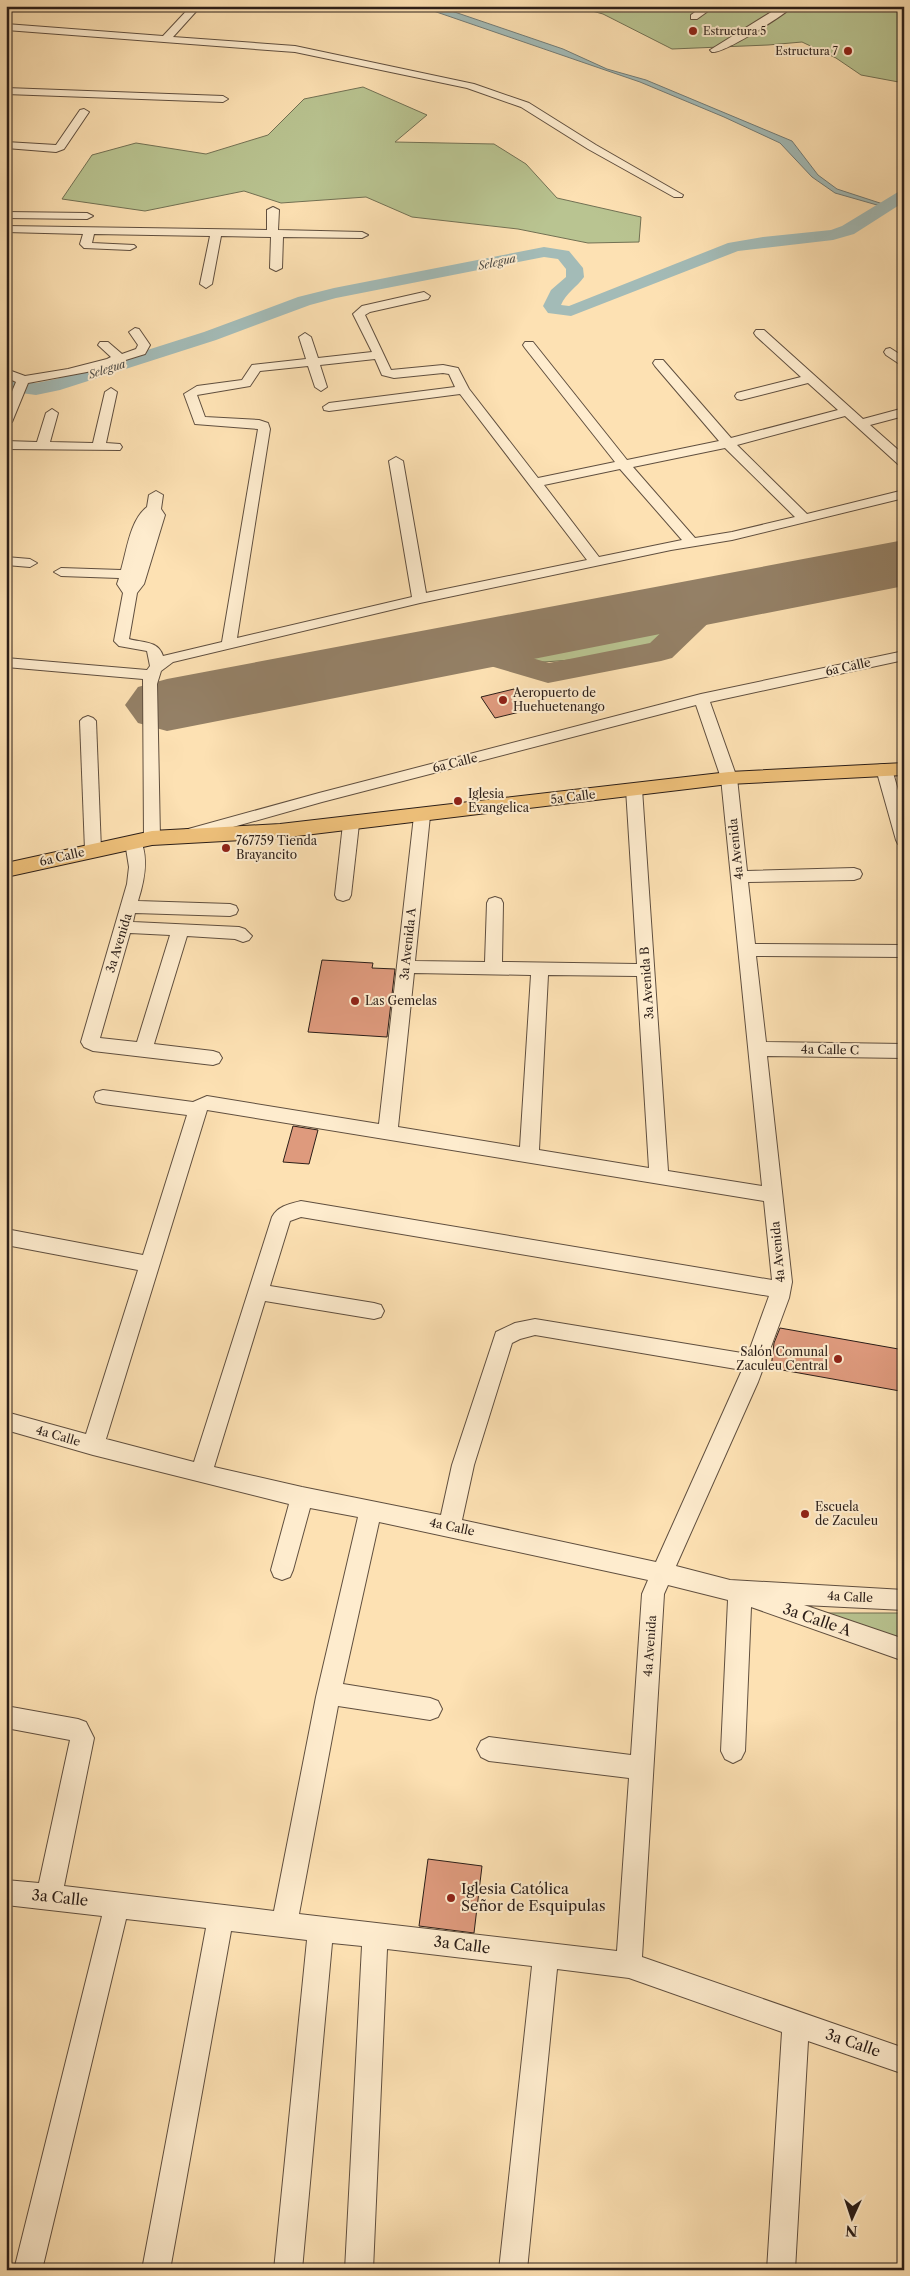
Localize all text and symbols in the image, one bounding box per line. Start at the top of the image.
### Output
place label: Estructura 5 [703,24,766,38]
marker: Estructura 5 [687,25,699,37]
place label: Estructura 7 [775,44,839,58]
marker: Estructura 7 [842,45,854,57]
water label: Selegua [476,251,517,273]
water label: Selegua [86,356,128,382]
street label: 6a Calle [824,654,872,679]
place label: Aeropuerto de Huehuetenango [512,685,605,714]
marker: Aeropuerto de Huehuetenango [497,694,509,706]
street label: 6a Calle [431,750,479,775]
place label: Iglesia Evangelica [468,786,530,815]
street label: 5a Calle [550,786,597,807]
marker: Iglesia Evangelica [452,795,464,807]
street label: 4a Avenida [725,817,746,881]
place label: 767759 Tienda Brayancito [236,833,318,862]
marker: 767759 Tienda Brayancito [220,842,232,854]
street label: 6a Calle [38,844,86,869]
street label: 3a Avenida A [396,906,419,981]
street label: 3a Avenida [102,911,135,974]
street label: 3a Avenida B [636,946,657,1020]
place label: Las Gemelas [365,993,437,1008]
marker: Las Gemelas [349,995,361,1007]
street label: 4a Calle C [801,1041,859,1058]
street label: 4a Avenida [767,1220,788,1283]
place label: Salón Comunal Zaculeu Central [736,1344,828,1373]
marker: Salón Comunal Zaculeu Central [832,1353,844,1365]
street label: 4a Calle [34,1422,82,1449]
place label: Escuela de Zaculeu [815,1499,879,1528]
marker: Escuela de Zaculeu [799,1508,811,1520]
street label: 4a Calle [428,1514,476,1539]
street label: 4a Calle [827,1588,874,1605]
street label: 3a Calle A [780,1599,855,1640]
street label: 4a Avenida [640,1614,659,1677]
place label: Iglesia Católica Señor de Esquipulas [461,1879,605,1915]
street label: 3a Calle [31,1885,89,1910]
marker: Iglesia Católica Señor de Esquipulas [445,1892,457,1904]
street label: 3a Calle [433,1932,491,1957]
street label: 3a Calle [823,2024,883,2061]
north arrow [828,2194,878,2244]
text: N [845,2222,858,2240]

